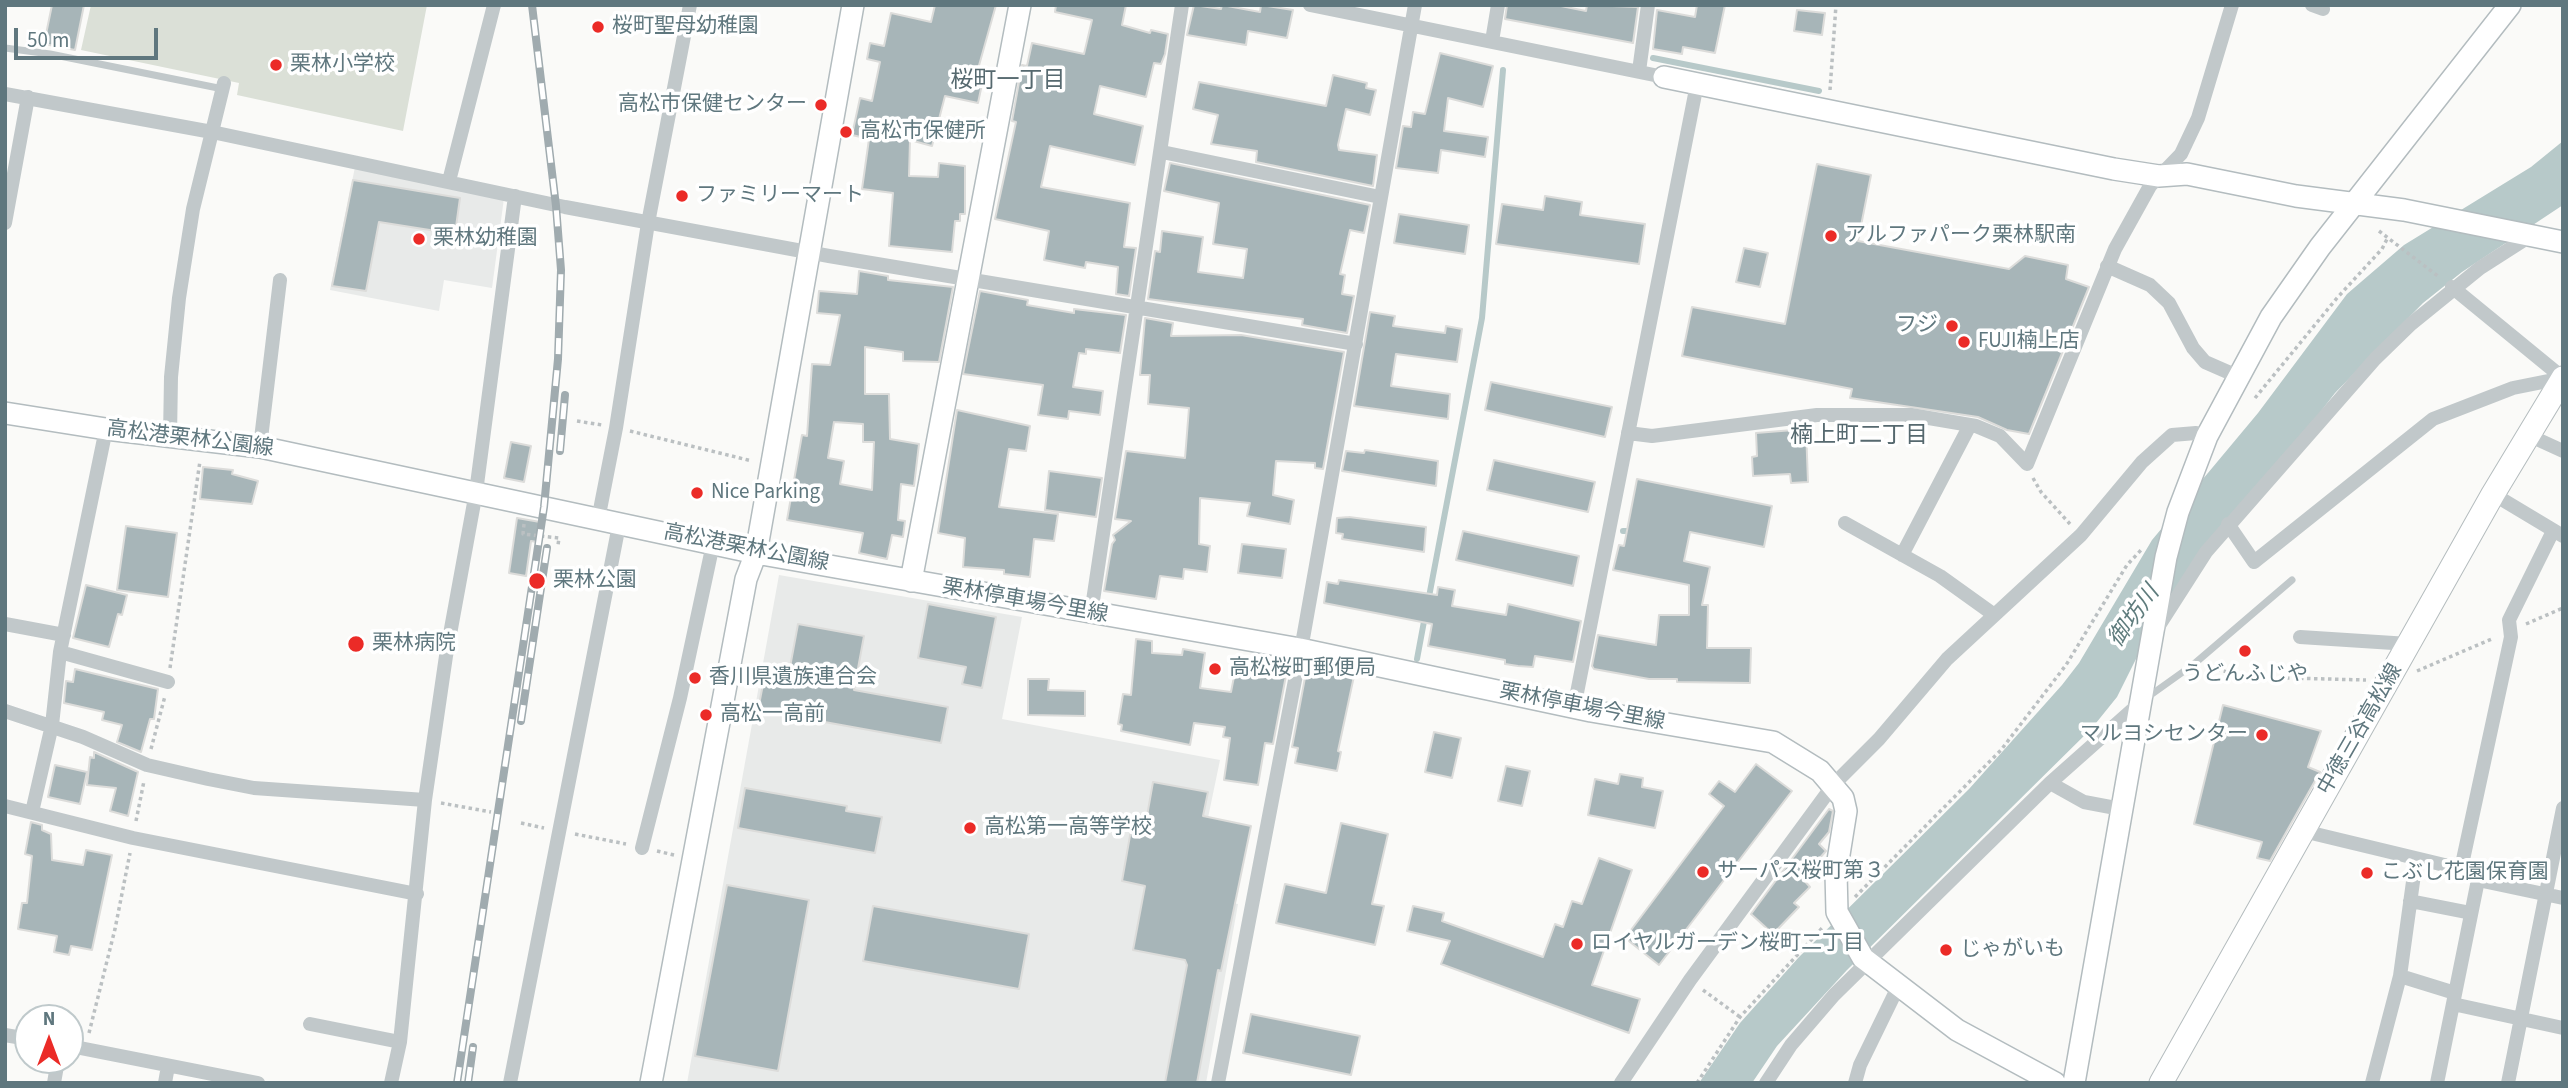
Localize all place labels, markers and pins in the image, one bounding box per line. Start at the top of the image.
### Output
place label: 桜町聖母幼稚園 [612,14,759,40]
marker: 桜町聖母幼稚園 [590,19,606,35]
place label: 栗林小学校 [290,52,395,78]
marker: 栗林小学校 [268,57,284,73]
place label: 高松市保健センター [618,92,807,118]
marker: 高松市保健センター [813,97,829,113]
place label: 高松市保健所 [860,119,986,145]
marker: 高松市保健所 [838,124,854,140]
place label: ファミリーマート [696,183,864,209]
marker: ファミリーマート [674,188,690,204]
place label: アルファパーク栗林駅南 [1845,223,2076,249]
place label: 栗林幼稚園 [433,226,538,252]
marker: アルファパーク栗林駅南 [1823,228,1839,244]
marker: 栗林幼稚園 [411,231,427,247]
place label: フジ [1896,313,1938,339]
marker: フジ [1944,318,1960,334]
place label: FUJI楠上店 [1978,329,2080,355]
marker: FUJI楠上店 [1956,334,1972,350]
place label: Nice Parking [711,480,820,506]
marker: Nice Parking [689,485,705,501]
place label: 栗林公園 [553,568,637,594]
marker: 栗林公園 [527,571,547,591]
place label: 栗林病院 [372,631,456,657]
marker: 栗林病院 [346,634,366,654]
marker: うどんふじや [2237,643,2253,659]
place label: 高松桜町郵便局 [1229,656,1376,682]
marker: 高松桜町郵便局 [1207,661,1223,677]
place label: うどんふじや [2182,662,2308,688]
place label: 香川県遺族連合会 [709,665,877,691]
marker: 香川県遺族連合会 [687,670,703,686]
place label: 高松一高前 [720,702,825,728]
marker: 高松一高前 [698,707,714,723]
place label: マルヨシセンター [2080,722,2248,748]
marker: マルヨシセンター [2254,727,2270,743]
place label: 高松第一高等学校 [984,815,1152,841]
marker: 高松第一高等学校 [962,820,978,836]
place label: サーパス桜町第３ [1717,859,1885,885]
place label: こぶし花園保育園 [2381,860,2549,886]
marker: サーパス桜町第３ [1695,864,1711,880]
marker: こぶし花園保育園 [2359,865,2375,881]
place label: ロイヤルガーデン桜町二丁目 [1591,931,1864,957]
marker: ロイヤルガーデン桜町二丁目 [1569,936,1585,952]
place label: じゃがいも [1960,937,2065,963]
marker: じゃがいも [1938,942,1954,958]

